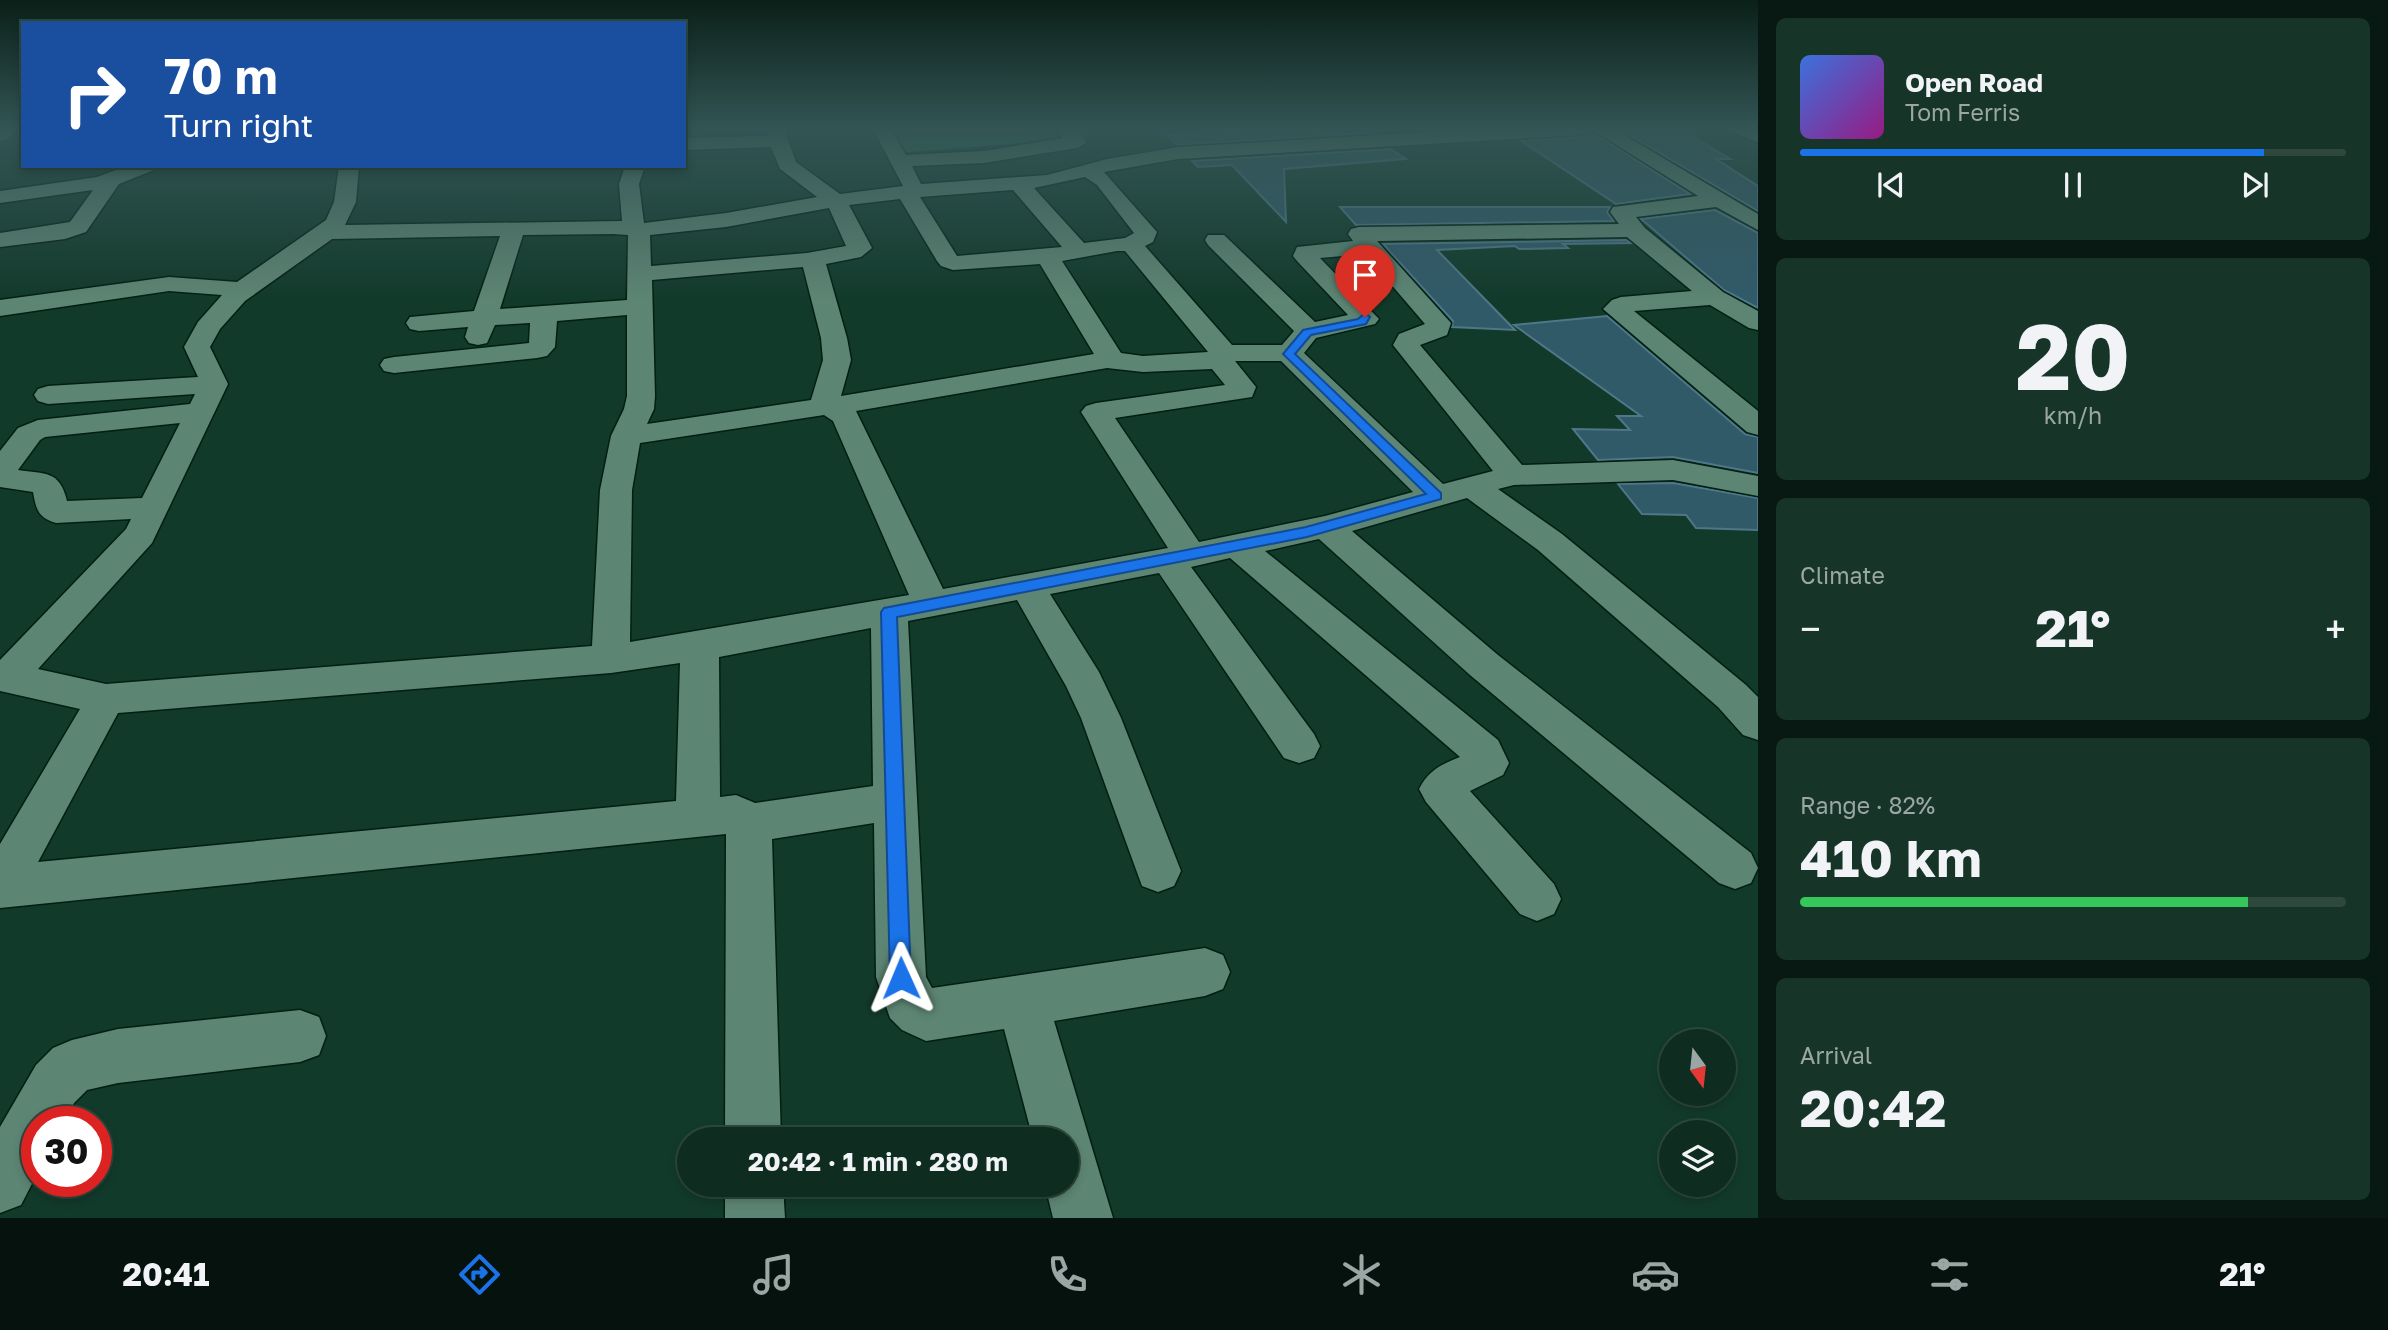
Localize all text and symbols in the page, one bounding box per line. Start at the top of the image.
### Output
text: 70 m [164,46,278,105]
icon: right [49,49,140,140]
text: Open Road [1905,67,2043,98]
text: Tom Ferris [1905,98,2020,126]
text: Turn right [164,106,313,144]
icon: previous [1872,166,1910,204]
icon: pause [2054,166,2092,204]
icon: next [2236,166,2274,204]
pin [1335,245,1395,317]
icon: arrive [1346,256,1384,294]
text: 20 [2016,301,2130,410]
text: km/h [2044,401,2102,429]
text: Climate [1800,561,1885,589]
text: 21° [2035,596,2111,658]
text: − [1800,606,1821,651]
text: + [2325,606,2346,651]
text: Range · 82% [1800,791,1935,819]
text: 410 km [1800,826,1982,888]
position arrow [864,941,938,1015]
north arrow [1659,1029,1736,1106]
map controls [1659,1029,1736,1197]
text: Arrival [1800,1041,1872,1069]
text: 20:42 [1800,1076,1946,1138]
speed limit sign: 30 [21,1106,112,1197]
button: layers [1659,1120,1736,1197]
text: 20:42 · 1 min · 280 m [748,1146,1008,1177]
icon: directions [455,1250,504,1299]
icon: music [749,1250,798,1299]
icon: phone [1043,1250,1092,1299]
icon: climate [1337,1250,1386,1299]
icon: car [1631,1250,1680,1299]
icon: filters [1925,1250,1974,1299]
text: 20:41 [123,1255,210,1293]
text: 21° [2219,1255,2265,1293]

